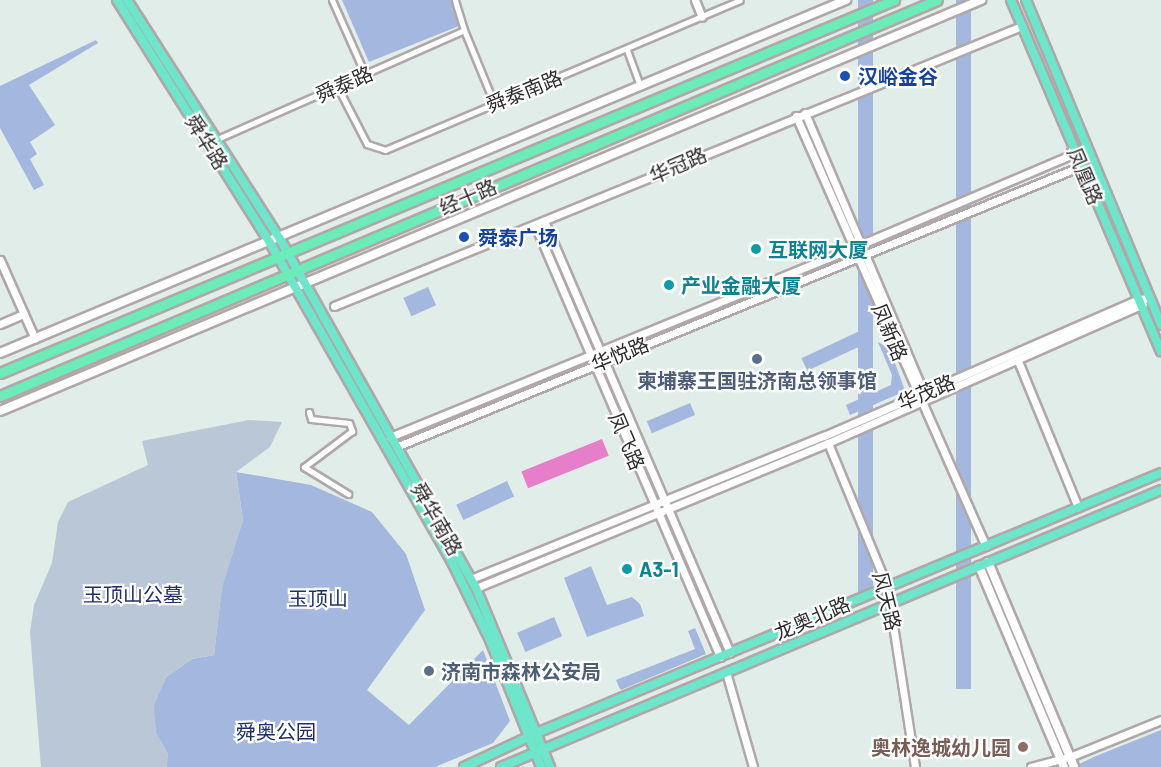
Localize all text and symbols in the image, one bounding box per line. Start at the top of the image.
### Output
street label: 舜泰路 [312,61,376,107]
place label: 汉峪金谷 [858,64,938,88]
street label: 舜泰南路 [482,65,566,117]
marker: 汉峪金谷 [836,67,854,85]
street label: 舜华路 [181,110,233,174]
street label: 华冠路 [646,142,710,188]
street label: 凤凰路 [1062,144,1108,208]
street label: 经十路 [436,174,500,220]
place label: 舜泰广场 [478,225,558,249]
marker: 舜泰广场 [455,228,473,246]
place label: 互联网大厦 [768,237,868,261]
marker: 互联网大厦 [749,242,763,256]
place label: 产业金融大厦 [681,273,801,297]
marker: 产业金融大厦 [662,278,676,292]
street label: 凤新路 [867,300,913,364]
street label: 华悦路 [588,332,652,376]
marker: 柬埔寨王国驻济南总领事馆 [750,352,764,366]
place label: 柬埔寨王国驻济南总领事馆 [637,368,877,392]
street label: 华茂路 [894,369,958,415]
street label: 凤飞路 [604,409,650,473]
street label: 舜华南路 [407,478,467,560]
place label: A3-1 [639,557,678,581]
marker: A3-1 [620,562,634,576]
street label: 风天路 [868,569,906,633]
park label: 玉顶山公墓 [83,582,183,606]
park label: 玉顶山 [288,586,348,610]
street label: 龙奥北路 [770,591,854,645]
place label: 济南市森林公安局 [441,659,601,683]
marker: 济南市森林公安局 [422,664,436,678]
park label: 舜奥公园 [236,719,316,743]
place label: 奥林逸城幼儿园 [871,735,1011,759]
marker: 奥林逸城幼儿园 [1016,740,1030,754]

